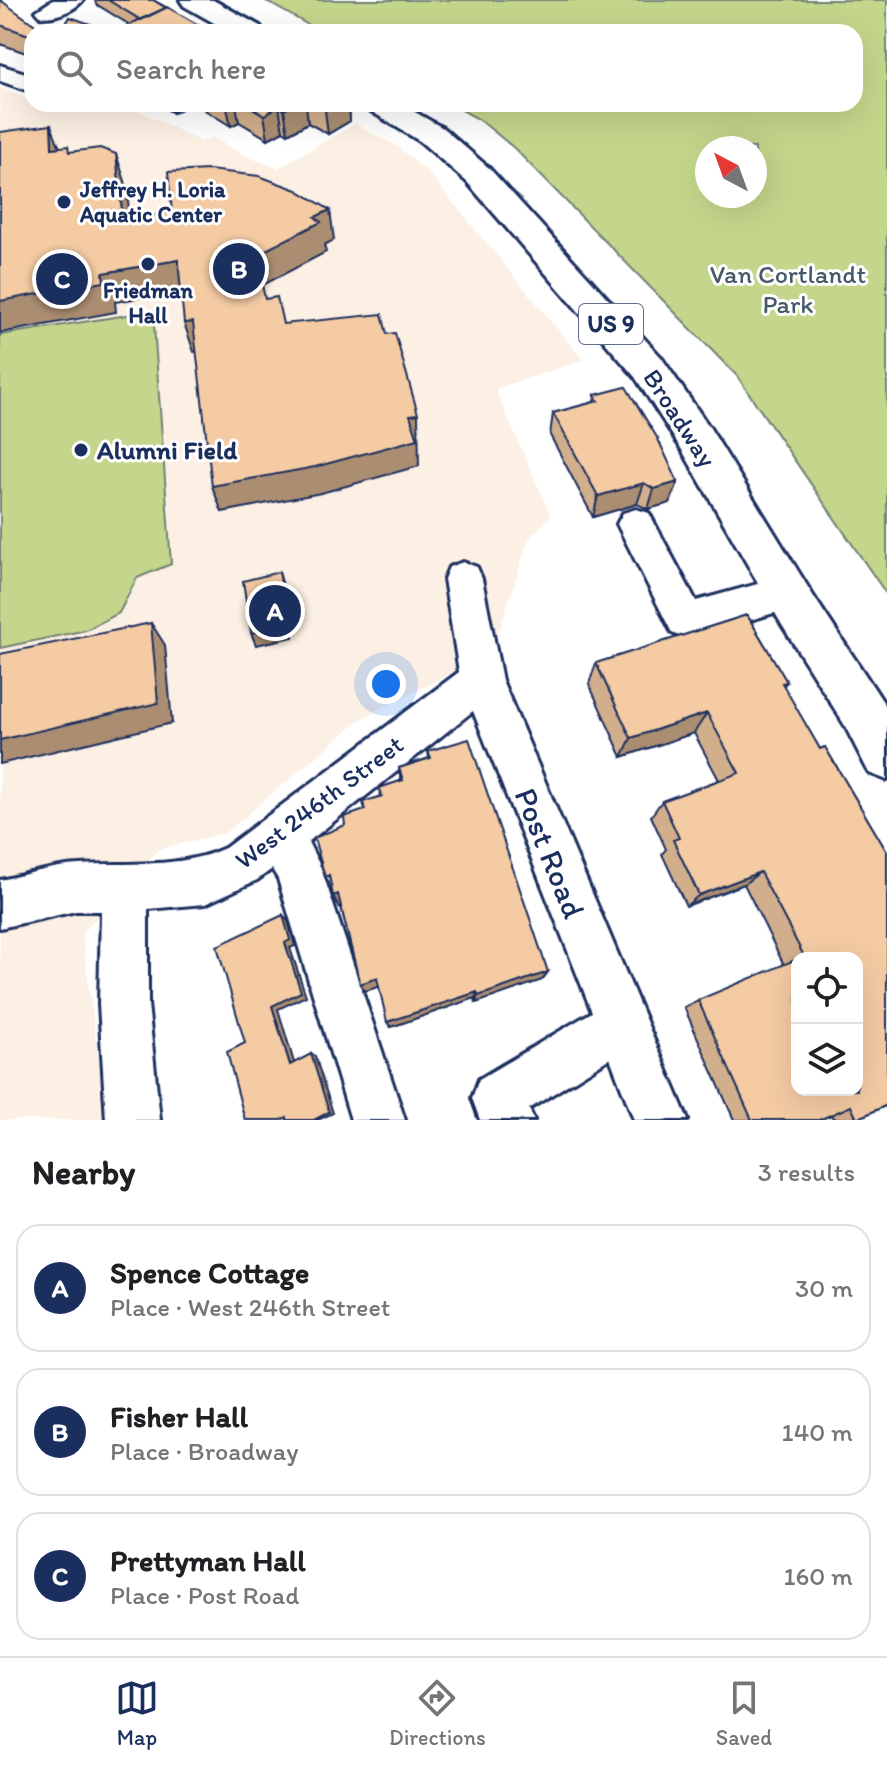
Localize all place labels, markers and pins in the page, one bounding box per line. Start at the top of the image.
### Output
place label: Jeffrey H. Loria Aquatic Center [79,176,226,228]
marker: Jeffrey H. Loria Aquatic Center [55,193,73,211]
pin: B [213,239,265,299]
pin: C [36,249,88,309]
marker: Friedman Hall [139,255,157,273]
place label: Friedman Hall [103,277,194,329]
place label: Alumni Field [96,434,238,466]
marker: Alumni Field [72,441,90,459]
pin: A [249,581,301,641]

